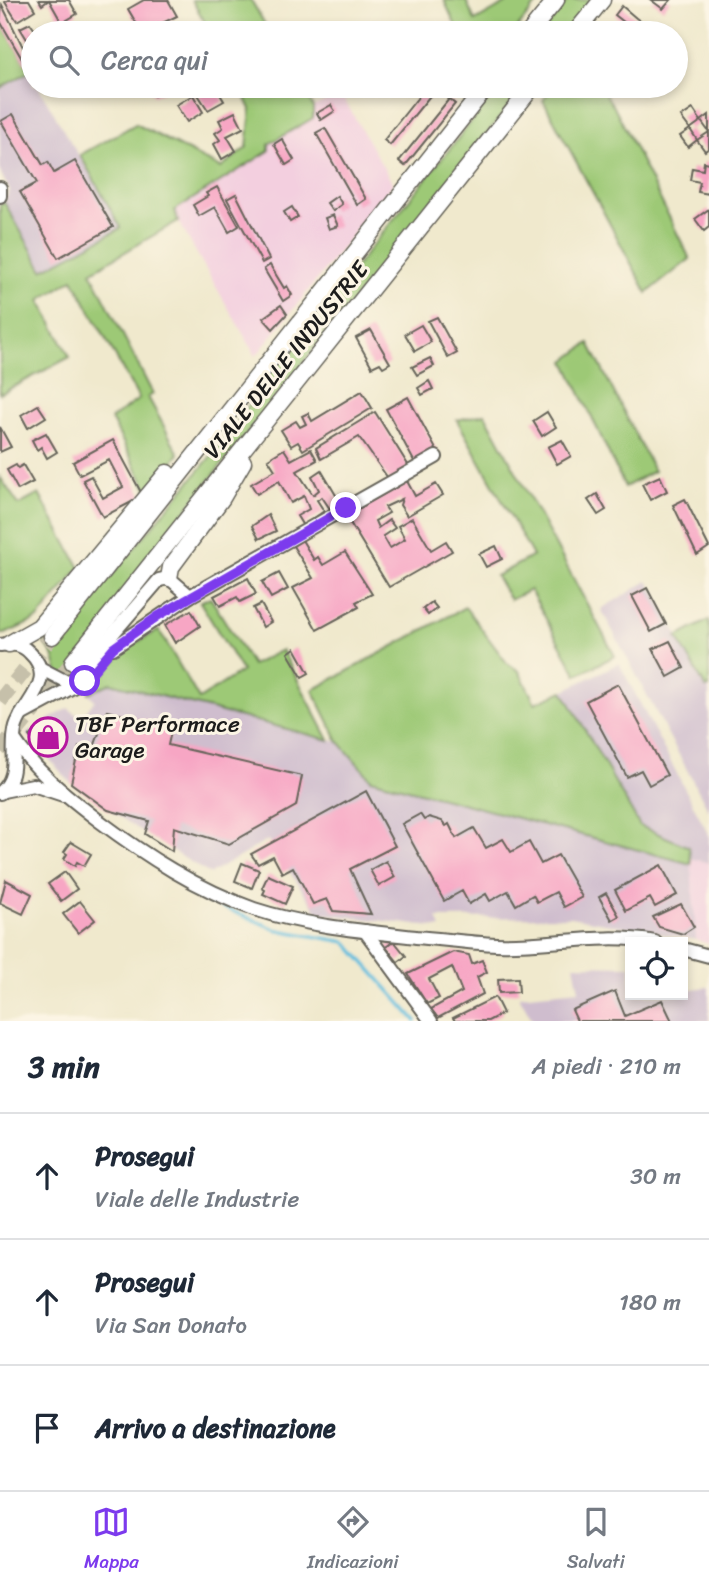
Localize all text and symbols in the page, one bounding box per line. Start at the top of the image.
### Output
search box [21,21,688,98]
text: Cerca qui [101,37,208,83]
icon: search [45,41,83,79]
street label: VIALE DELLE INDUSTRIE [193,251,380,468]
route end [330,492,361,523]
route start [69,665,100,696]
place label: TBF Performace Garage [75,704,240,771]
shop icon: TBF Performace Garage [27,716,69,758]
map controls [625,937,688,1000]
button: locate [625,937,688,1000]
text: 3 min [28,1040,100,1094]
text: A piedi · 210 m [532,1046,681,1087]
text: Prosegui [95,1133,194,1179]
text: 30 m [630,1156,681,1197]
icon: ahead [28,1157,66,1195]
text: Viale delle Industrie [95,1179,299,1220]
text: Prosegui [95,1259,194,1305]
text: 180 m [619,1282,681,1323]
icon: ahead [28,1283,66,1321]
text: Via San Donato [95,1305,247,1346]
text: Arrivo a destinazione [95,1405,336,1451]
icon: arrive [28,1409,66,1447]
tab: Mappa [84,1503,139,1578]
tab: Indicazioni [307,1503,398,1578]
tab: Salvati [567,1503,625,1578]

